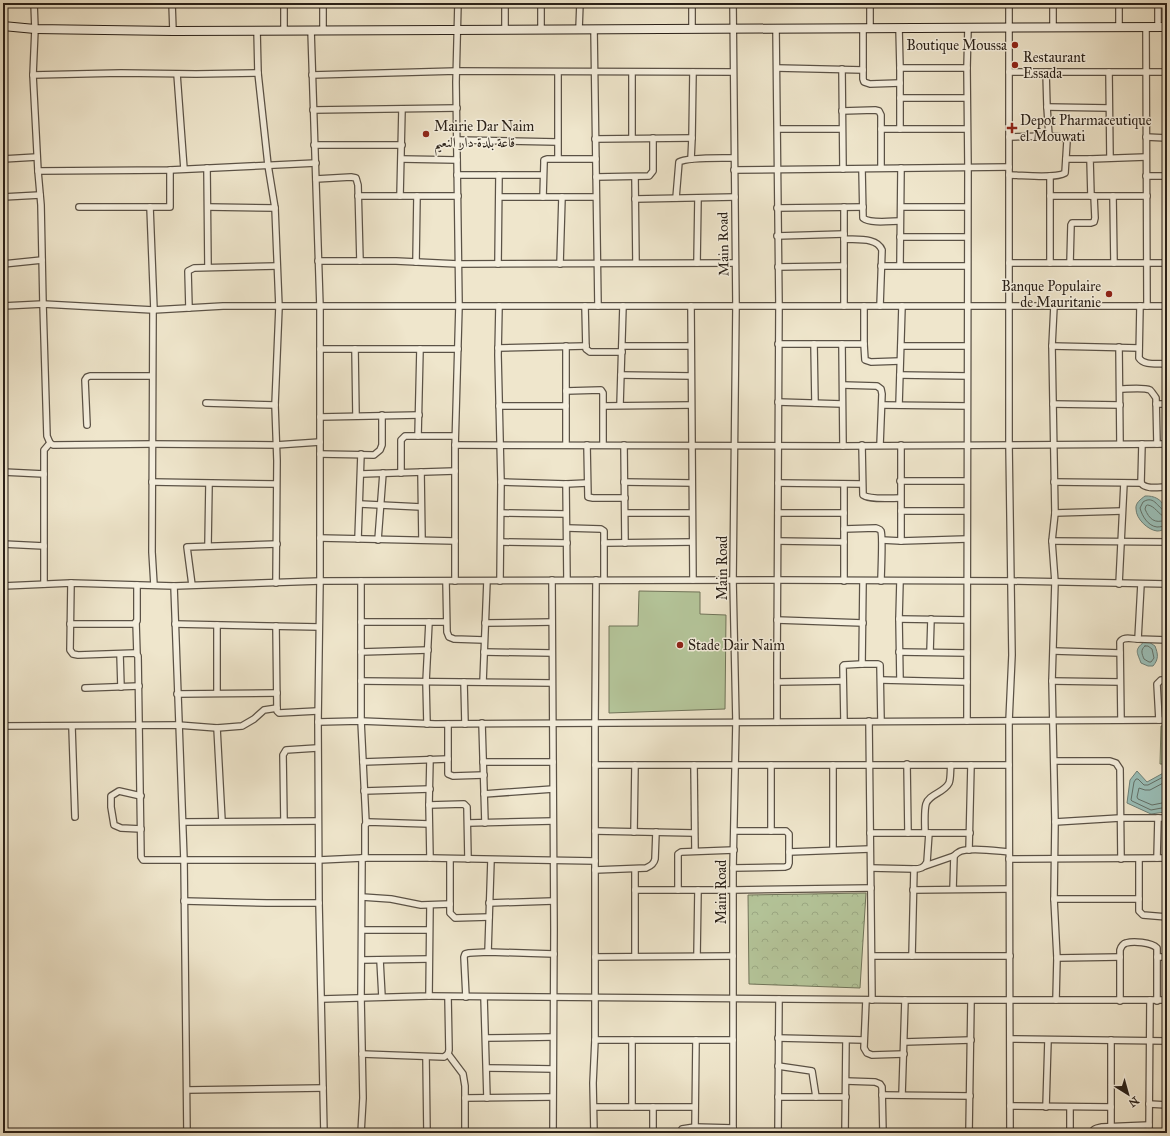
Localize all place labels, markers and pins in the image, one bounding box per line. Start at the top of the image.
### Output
place label: Boutique Moussa [906,37,1007,55]
marker: Boutique Moussa [1010,40,1020,50]
place label: Restaurant Essada [1023,49,1086,82]
marker: Restaurant Essada [1010,60,1020,70]
place label: Depot Pharmaceutique el Mouwati [1020,112,1152,145]
place label: Mairie Dar Naim قاعة بلدة دار النعيم [434,118,535,156]
marker: Depot Pharmaceutique el Mouwati [1007,123,1017,133]
marker: Mairie Dar Naim قاعة بلدة دار النعيم [421,129,431,139]
place label: Banque Populaire de Mauritanie [1001,278,1101,311]
marker: Banque Populaire de Mauritanie [1104,289,1114,299]
place label: Stade Dair Naim [688,637,785,654]
marker: Stade Dair Naim [675,640,685,650]

